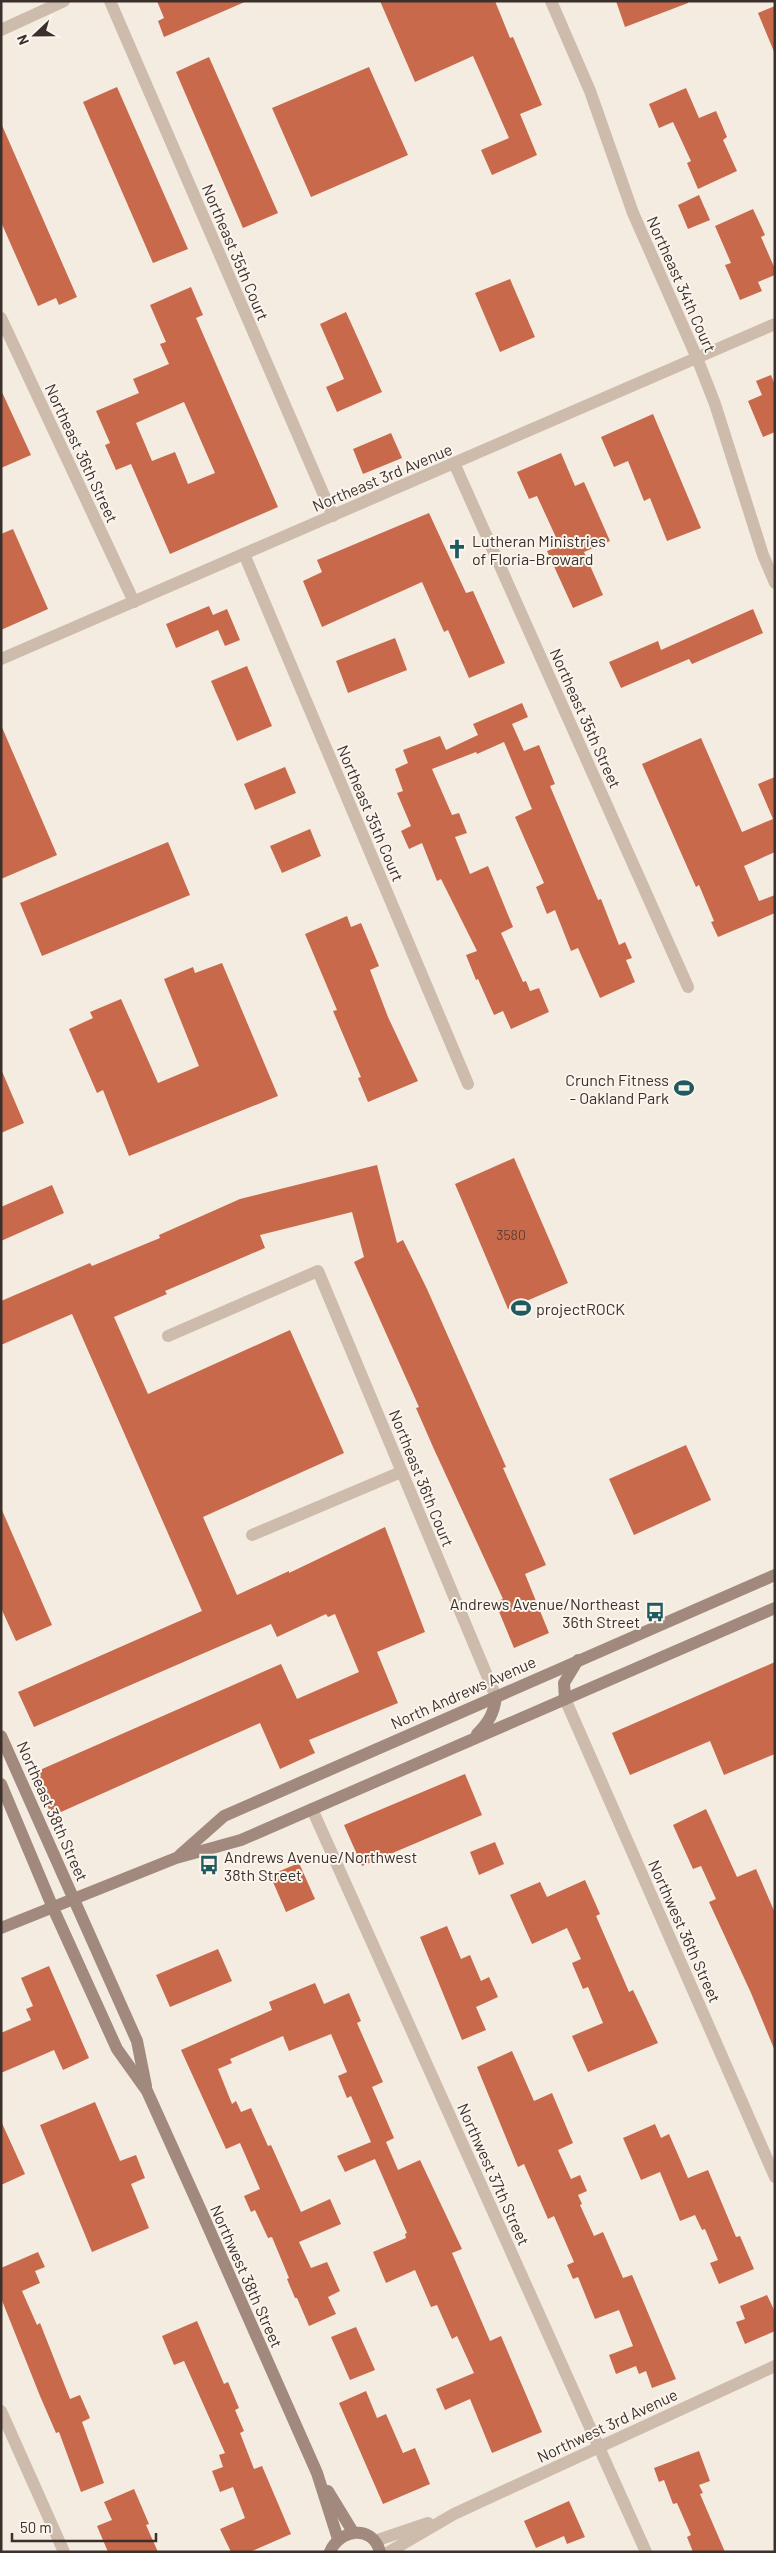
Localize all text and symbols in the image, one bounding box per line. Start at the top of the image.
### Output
north arrow [10,10,60,60]
text: N [13,33,32,48]
street label: Northeast 35th Court [199,181,273,323]
street label: Northeast 34th Court [643,213,721,355]
street label: Northeast 36th Street [41,381,123,525]
street label: Northeast 3rd Avenue [309,439,455,515]
place label: Lutheran Ministries of Floria-Broward [472,531,606,568]
church icon: Lutheran Ministries of Floria-Broward [446,538,468,560]
street label: Northeast 35th Street [547,645,625,791]
street label: Northeast 35th Court [334,742,408,884]
place label: Crunch Fitness - Oakland Park [565,1070,669,1107]
sports icon: Crunch Fitness - Oakland Park [673,1077,695,1099]
house number: 3580 [496,1226,526,1243]
sports icon: projectROCK [510,1297,532,1319]
place label: projectROCK [536,1299,625,1318]
street label: Northeast 36th Court [386,1407,458,1549]
place label: Andrews Avenue/Northeast 36th Street [450,1594,640,1631]
bus stop icon: Andrews Avenue/Northeast 36th Street [644,1601,666,1623]
street label: North Andrews Avenue [387,1651,539,1733]
street label: Northeast 38th Street [14,1738,92,1884]
place label: Andrews Avenue/Northwest 38th Street [224,1847,417,1884]
bus stop icon: Andrews Avenue/Northwest 38th Street [198,1854,220,1876]
street label: Northwest 36th Street [645,1857,725,2005]
street label: Northwest 37th Street [454,2100,534,2248]
street label: Northwest 38th Street [207,2202,287,2350]
street label: Northwest 3rd Avenue [534,2384,680,2466]
scale bar [12,2510,156,2542]
text: 50 m [20,2518,52,2536]

